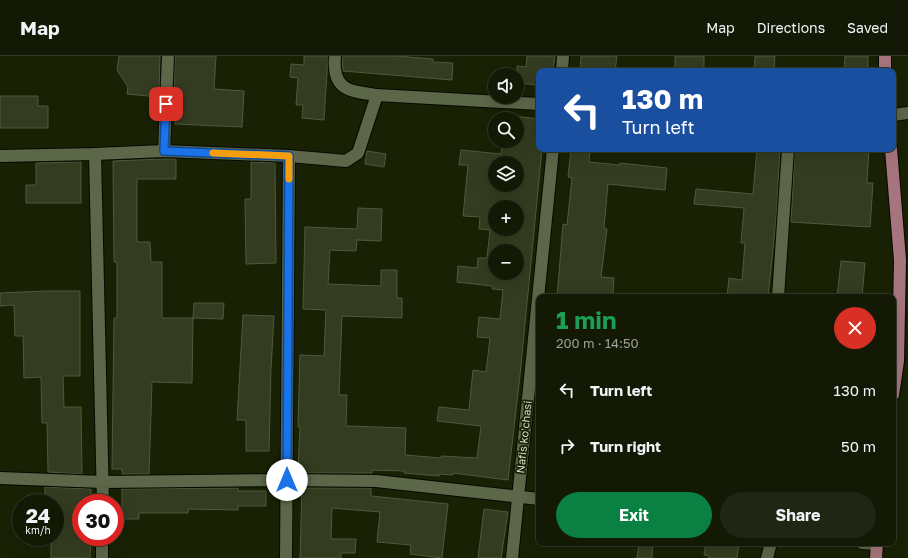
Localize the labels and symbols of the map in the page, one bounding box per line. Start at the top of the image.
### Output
pin [149,87,183,121]
street label: Nafis koʻchasi [513,400,534,474]
position arrow [266,459,308,501]
speed limit sign: 30 [72,494,124,546]

